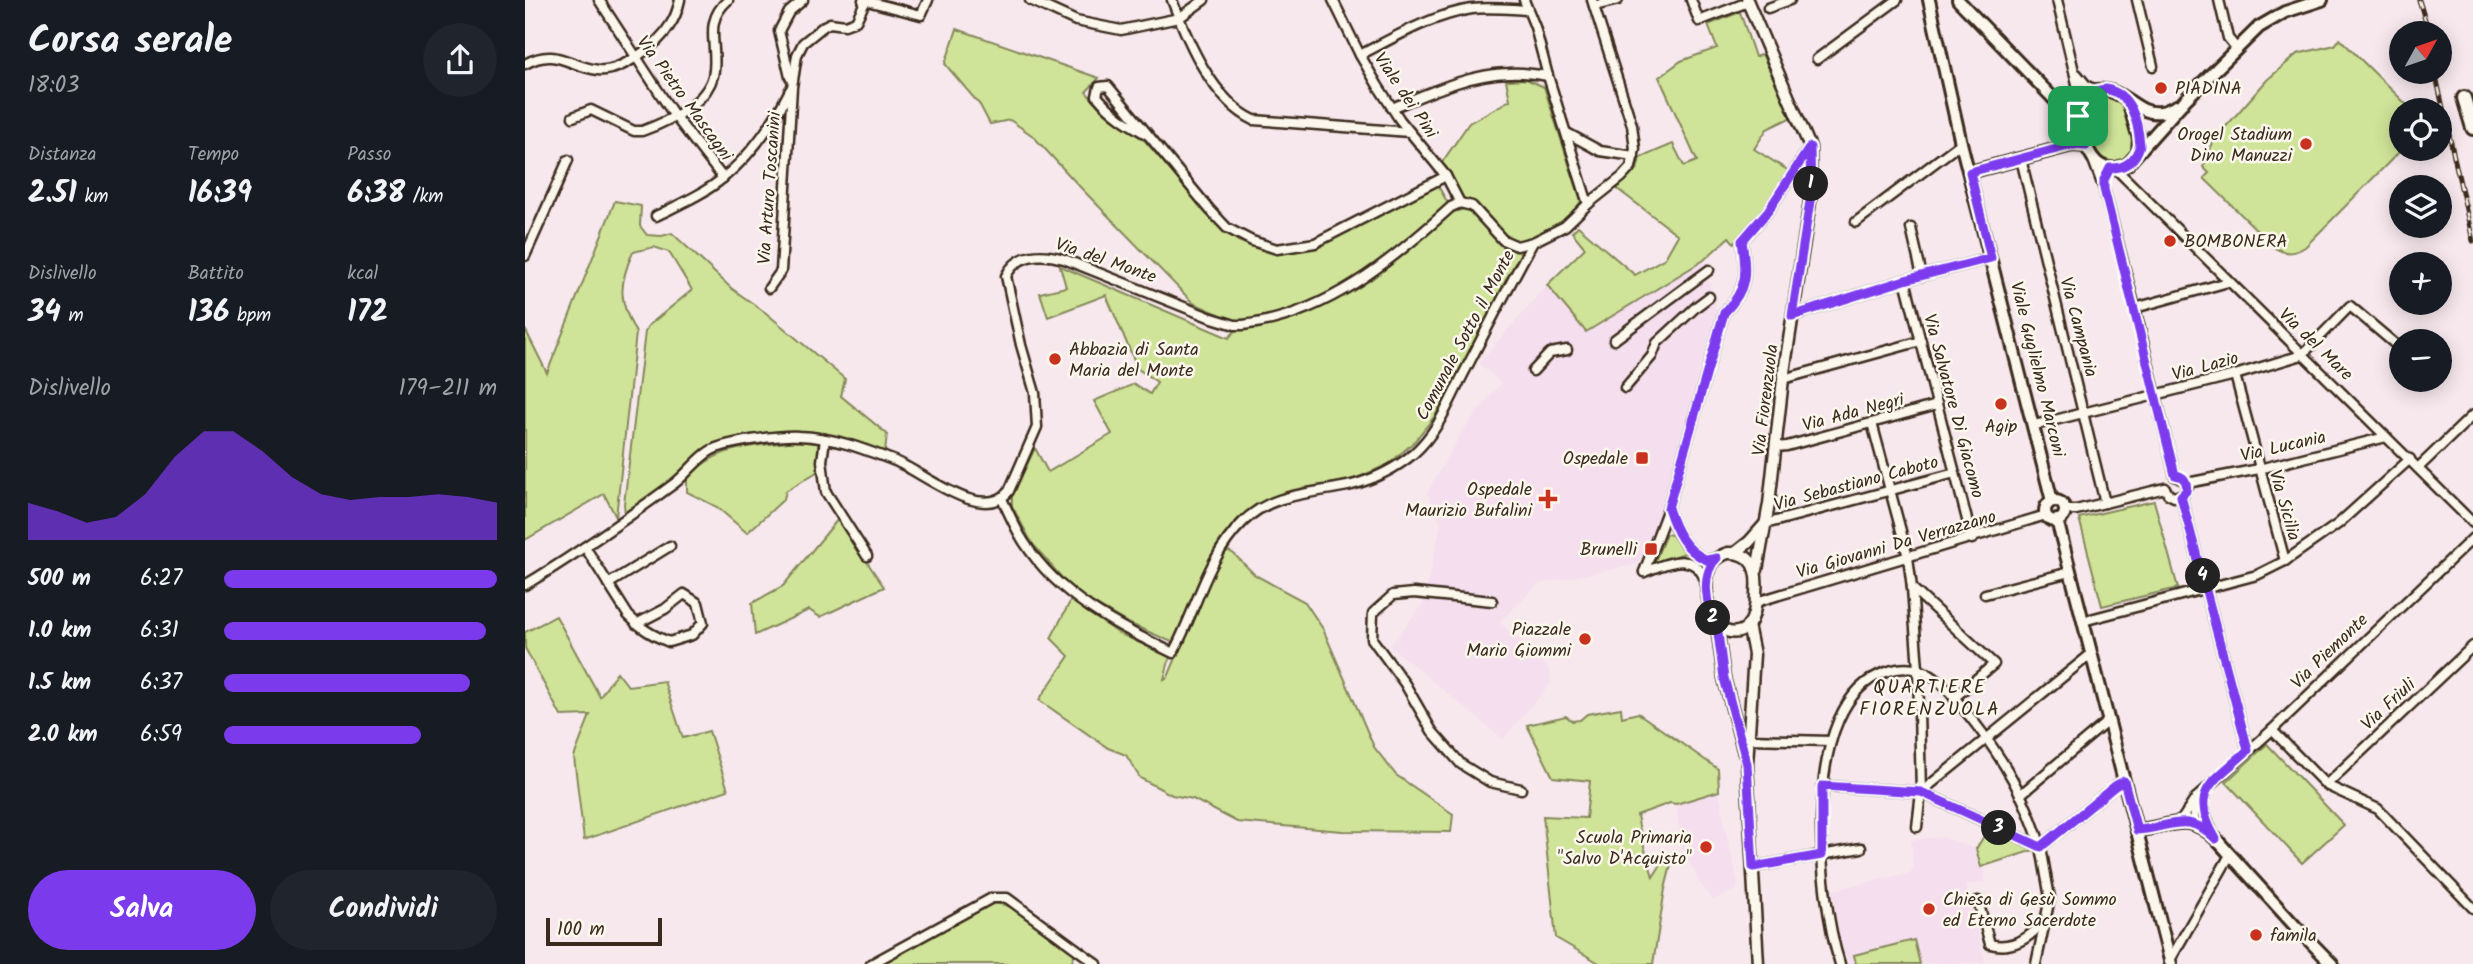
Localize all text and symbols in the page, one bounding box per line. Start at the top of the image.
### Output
text: Corsa serale [28,12,232,72]
north arrow [2389,21,2452,84]
map controls [2389,21,2452,392]
button: share [423,23,497,97]
street label: Via Pietro Mascagni [628,30,740,168]
street label: Viale dei Pini [1365,47,1445,145]
text: 18:03 [28,68,79,104]
place label: PIADINA [2175,75,2242,104]
marker: PIADINA [2153,80,2169,96]
pin [2048,86,2108,146]
icon: arrive [2059,97,2097,135]
button: locate [2389,98,2452,161]
street label: Via Arturo Toscanini [751,110,790,265]
place label: Orogel Stadium Dino Manuzzi [2177,121,2293,171]
marker: Orogel Stadium Dino Manuzzi [2298,136,2314,152]
text: Distanza [28,140,97,170]
text: Tempo [188,140,239,170]
text: Passo [347,140,391,170]
pin: 1 [1793,166,1829,202]
text: 1 [1808,168,1813,198]
text: 2.51 [28,170,77,218]
text: 16:39 [188,170,252,218]
text: 6:38 [347,170,405,218]
button: layers [2389,175,2452,238]
text: km [77,182,109,212]
text: /km [405,182,443,212]
place label: BOMBONERA [2184,228,2287,257]
street label: Via del Monte [1051,231,1160,292]
marker: BOMBONERA [2162,233,2178,249]
street label: Comunale Sotto il Monte [1409,245,1524,426]
button: + [2389,252,2452,315]
text: Dislivello [28,259,97,289]
text: Battito [188,259,244,289]
text: kcal [347,259,378,289]
street label: Via Campania [2050,274,2105,381]
street label: Viale Guglielmo Marconi [2001,279,2073,461]
text: 34 [28,289,61,337]
text: 136 [188,289,229,337]
text: 172 [347,289,388,337]
text: m [61,301,84,331]
text: bpm [229,301,271,331]
street label: Via del Mare [2271,302,2359,388]
street label: Via Salvatore Di Giacomo [1914,311,1991,502]
button: − [2389,329,2452,392]
place label: Abbazia di Santa Maria del Monte [1069,336,1199,386]
street label: Via Fiorenzuola [1745,343,1788,458]
street label: Via Lazio [2169,345,2242,390]
marker: Abbazia di Santa Maria del Monte [1047,351,1063,367]
text: Dislivello [28,371,111,407]
text: 179–211 m [399,371,497,407]
street label: Via Ada Negri [1799,386,1908,441]
marker: Agip [1993,396,2009,412]
place label: Agip [1985,413,2018,442]
street label: Via Lucania [2238,424,2329,471]
place label: Ospedale [1563,445,1628,474]
street label: Via Sebastiano Caboto [1771,449,1942,520]
marker: Ospedale [1634,450,1650,466]
street label: Via Sicilia [2260,466,2308,544]
place label: Ospedale Maurizio Bufalini [1405,476,1533,526]
marker: Ospedale Maurizio Bufalini [1538,489,1558,509]
street label: Via Giovanni Da Verrazzano [1793,503,2000,588]
place label: Brunelli [1580,536,1638,565]
marker: Brunelli [1643,541,1659,557]
pin: 4 [2185,558,2221,594]
text: 4 [2197,560,2208,590]
text: 500 m [28,561,91,597]
text: 6:27 [140,561,182,597]
pin: 2 [1695,600,1731,636]
text: 2 [1707,602,1718,632]
street label: Via Piemonte [2284,607,2376,697]
text: 1.0 km [28,613,91,649]
text: 6:31 [140,613,179,649]
place label: Piazzale Mario Giommi [1466,616,1572,666]
marker: Piazzale Mario Giommi [1577,631,1593,647]
text: 1.5 km [28,665,91,701]
text: 6:37 [140,665,182,701]
street label: Via Friuli [2355,671,2424,738]
district label: QUARTIERE FIORENZUOLA [1859,673,2001,725]
text: 2.0 km [28,717,98,753]
text: 6:59 [140,717,182,753]
pin: 3 [1981,810,2017,846]
text: 3 [1993,812,2004,842]
place label: Scuola Primaria "Salvo D'Acquisto" [1557,824,1692,874]
marker: Scuola Primaria "Salvo D'Acquisto" [1698,839,1714,855]
button: Salva [28,870,256,950]
button: Condividi [270,870,497,950]
place label: Chiesa di Gesù Sommo ed Eterno Sacerdote [1943,886,2117,936]
marker: Chiesa di Gesù Sommo ed Eterno Sacerdote [1921,901,1937,917]
scale bar [546,915,661,947]
text: 100 m [557,915,605,945]
place label: famila [2270,922,2317,951]
marker: famila [2248,927,2264,943]

